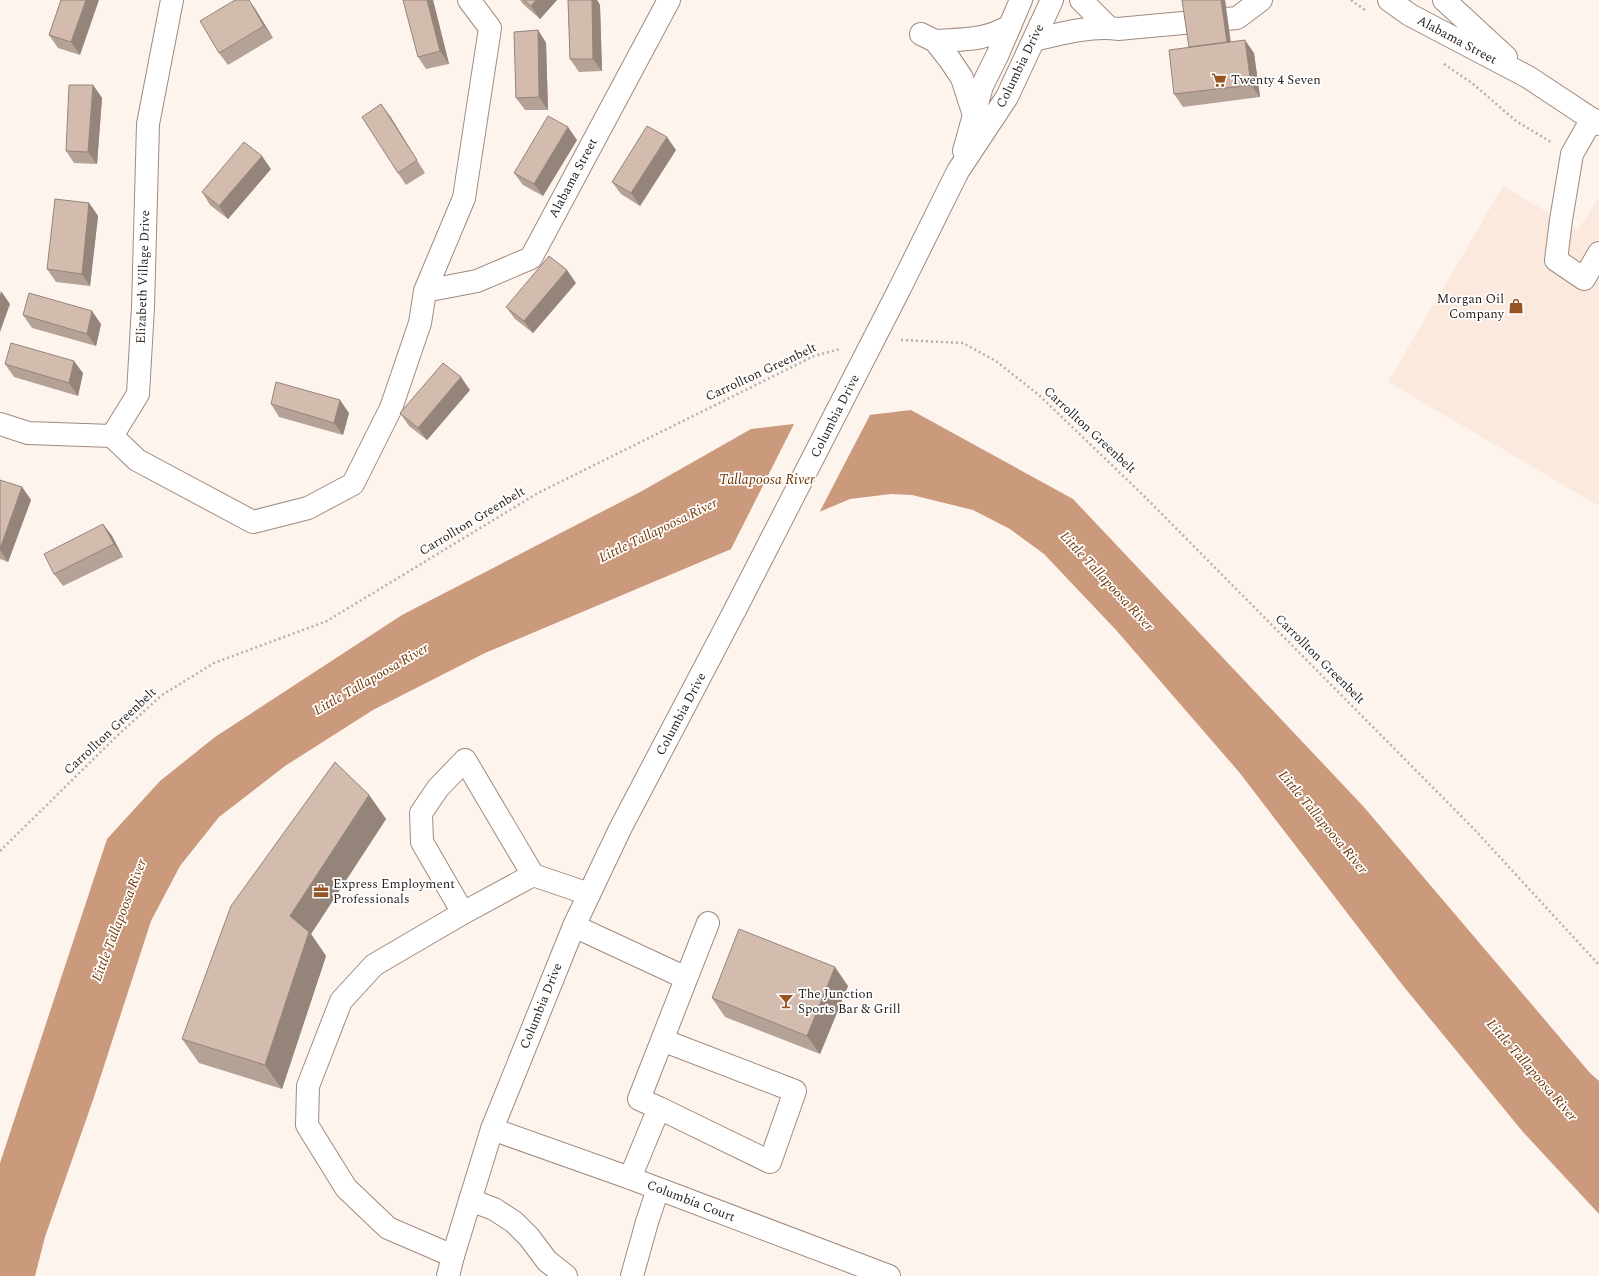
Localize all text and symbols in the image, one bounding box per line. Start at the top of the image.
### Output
street label: Alabama Street [1413,10,1501,70]
street label: Columbia Drive [991,21,1049,111]
place label: Twenty 4 Seven [1231,70,1321,90]
supermarket icon: Twenty 4 Seven [1210,71,1228,89]
street label: Alabama Street [543,134,603,222]
street label: Elizabeth Village Drive [131,210,155,344]
place label: Morgan Oil Company [1437,289,1505,324]
shop icon: Morgan Oil Company [1507,297,1525,315]
street label: Carrollton Greenbelt [702,337,820,407]
street label: Columbia Drive [805,371,865,461]
street label: Carrollton Greenbelt [1039,382,1141,479]
water label: Tallapoosa River [719,469,815,490]
street label: Carrollton Greenbelt [415,481,529,561]
water label: Little Tallapoosa River [595,492,721,568]
water label: Little Tallapoosa River [1055,526,1159,636]
street label: Carrollton Greenbelt [1270,609,1370,709]
water label: Little Tallapoosa River [309,637,433,721]
street label: Columbia Drive [651,669,711,759]
street label: Carrollton Greenbelt [59,682,161,779]
water label: Little Tallapoosa River [1273,765,1373,879]
water label: Little Tallapoosa River [86,855,152,984]
place label: Express Employment Professionals [333,874,455,909]
office icon: Express Employment Professionals [312,882,330,900]
street label: Columbia Drive [515,960,567,1052]
place label: The Junction Sports Bar & Grill [798,984,901,1019]
bar icon: The Junction Sports Bar & Grill [777,992,795,1010]
water label: Little Tallapoosa River [1481,1014,1583,1126]
street label: Columbia Court [644,1175,738,1227]

